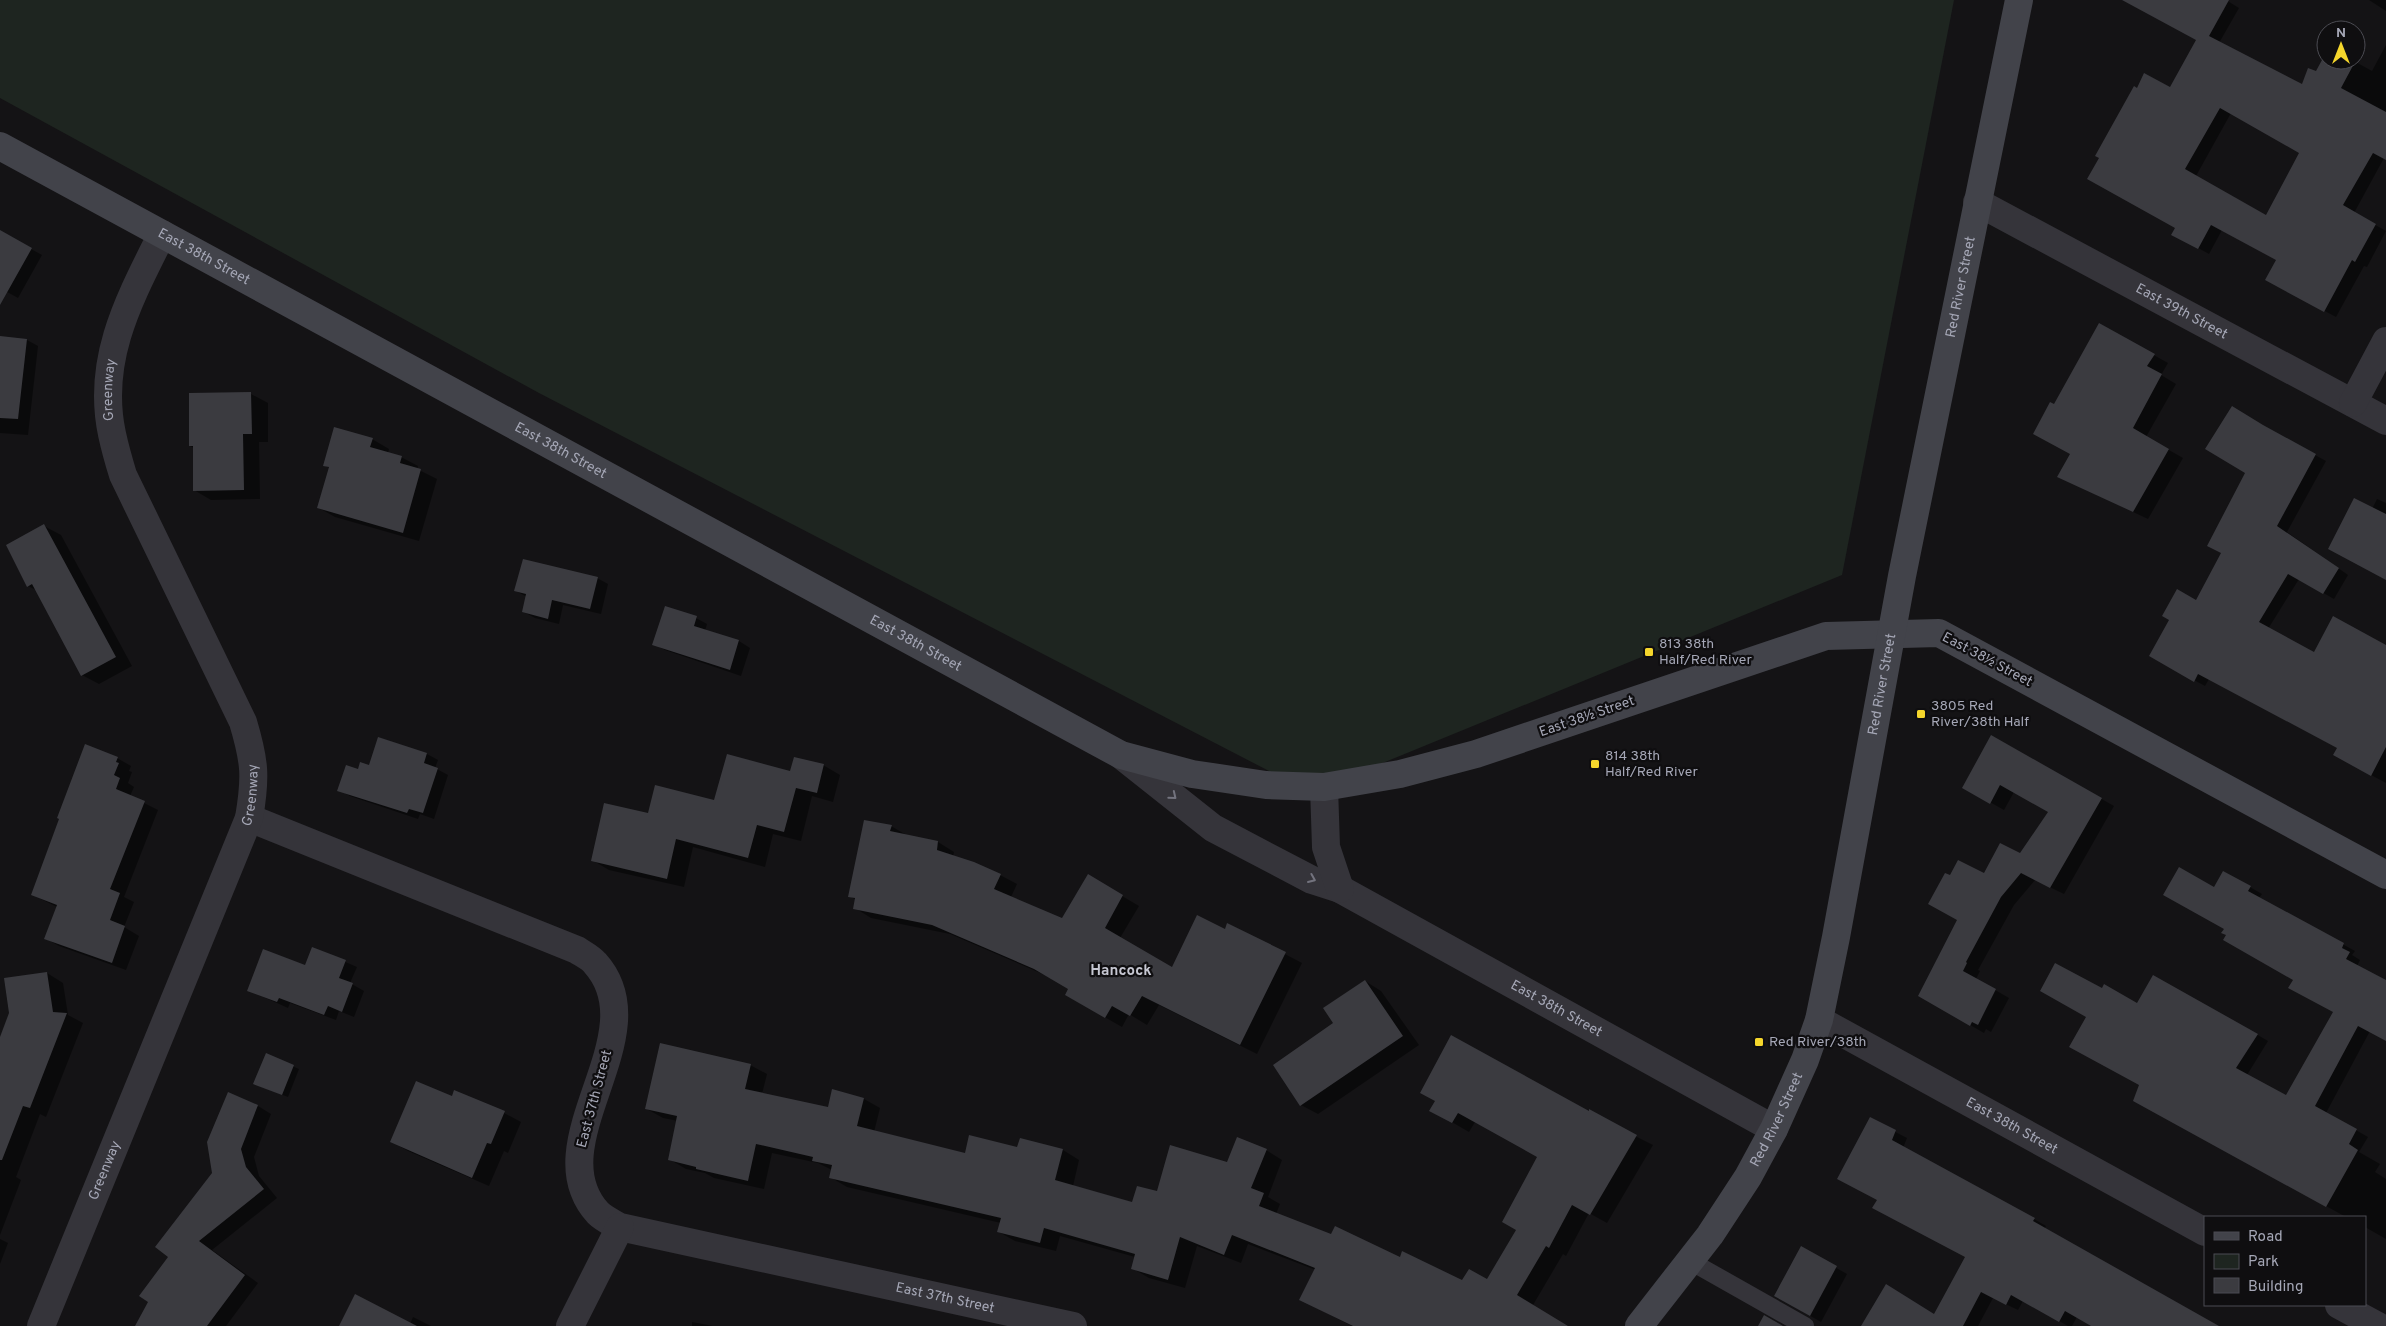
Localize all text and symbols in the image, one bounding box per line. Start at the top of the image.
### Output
north arrow [2316,20,2366,70]
text: N [2336,25,2346,42]
street label: East 38th Street [155,225,253,289]
street label: Red River Street [1942,235,1979,339]
street label: East 39th Street [2133,280,2231,343]
street label: Greenway [99,357,120,422]
street label: East 38th Street [512,419,610,482]
street label: East 38th Street [867,612,965,675]
street label: East 38½ Street [1939,629,2035,691]
street label: Red River Street [1865,632,1900,736]
place label: 813 38th Half/Red River [1659,636,1752,669]
marker: 813 38th Half/Red River [1643,646,1655,658]
street label: East 38½ Street [1537,693,1637,741]
place label: 3805 Red River/38th Half [1931,698,2029,731]
marker: 3805 Red River/38th Half [1915,708,1927,720]
place label: 814 38th Half/Red River [1605,748,1698,781]
marker: 814 38th Half/Red River [1589,758,1601,770]
street label: Greenway [238,763,262,829]
one-way arrow [1167,791,1176,799]
one-way arrow [1307,873,1316,883]
district label: Hancock [1090,962,1152,981]
street label: East 38th Street [1508,976,1605,1041]
place label: Red River/38th [1769,1034,1866,1051]
marker: Red River/38th [1753,1036,1765,1048]
street label: East 37th Street [574,1048,616,1150]
street label: Red River Street [1747,1070,1807,1170]
street label: East 38th Street [1963,1094,2061,1158]
street label: Greenway [85,1138,124,1203]
legend [2204,1216,2366,1306]
text: Road [2248,1228,2283,1247]
text: Park [2248,1253,2279,1272]
text: Building [2248,1278,2303,1297]
street label: East 37th Street [894,1279,996,1317]

